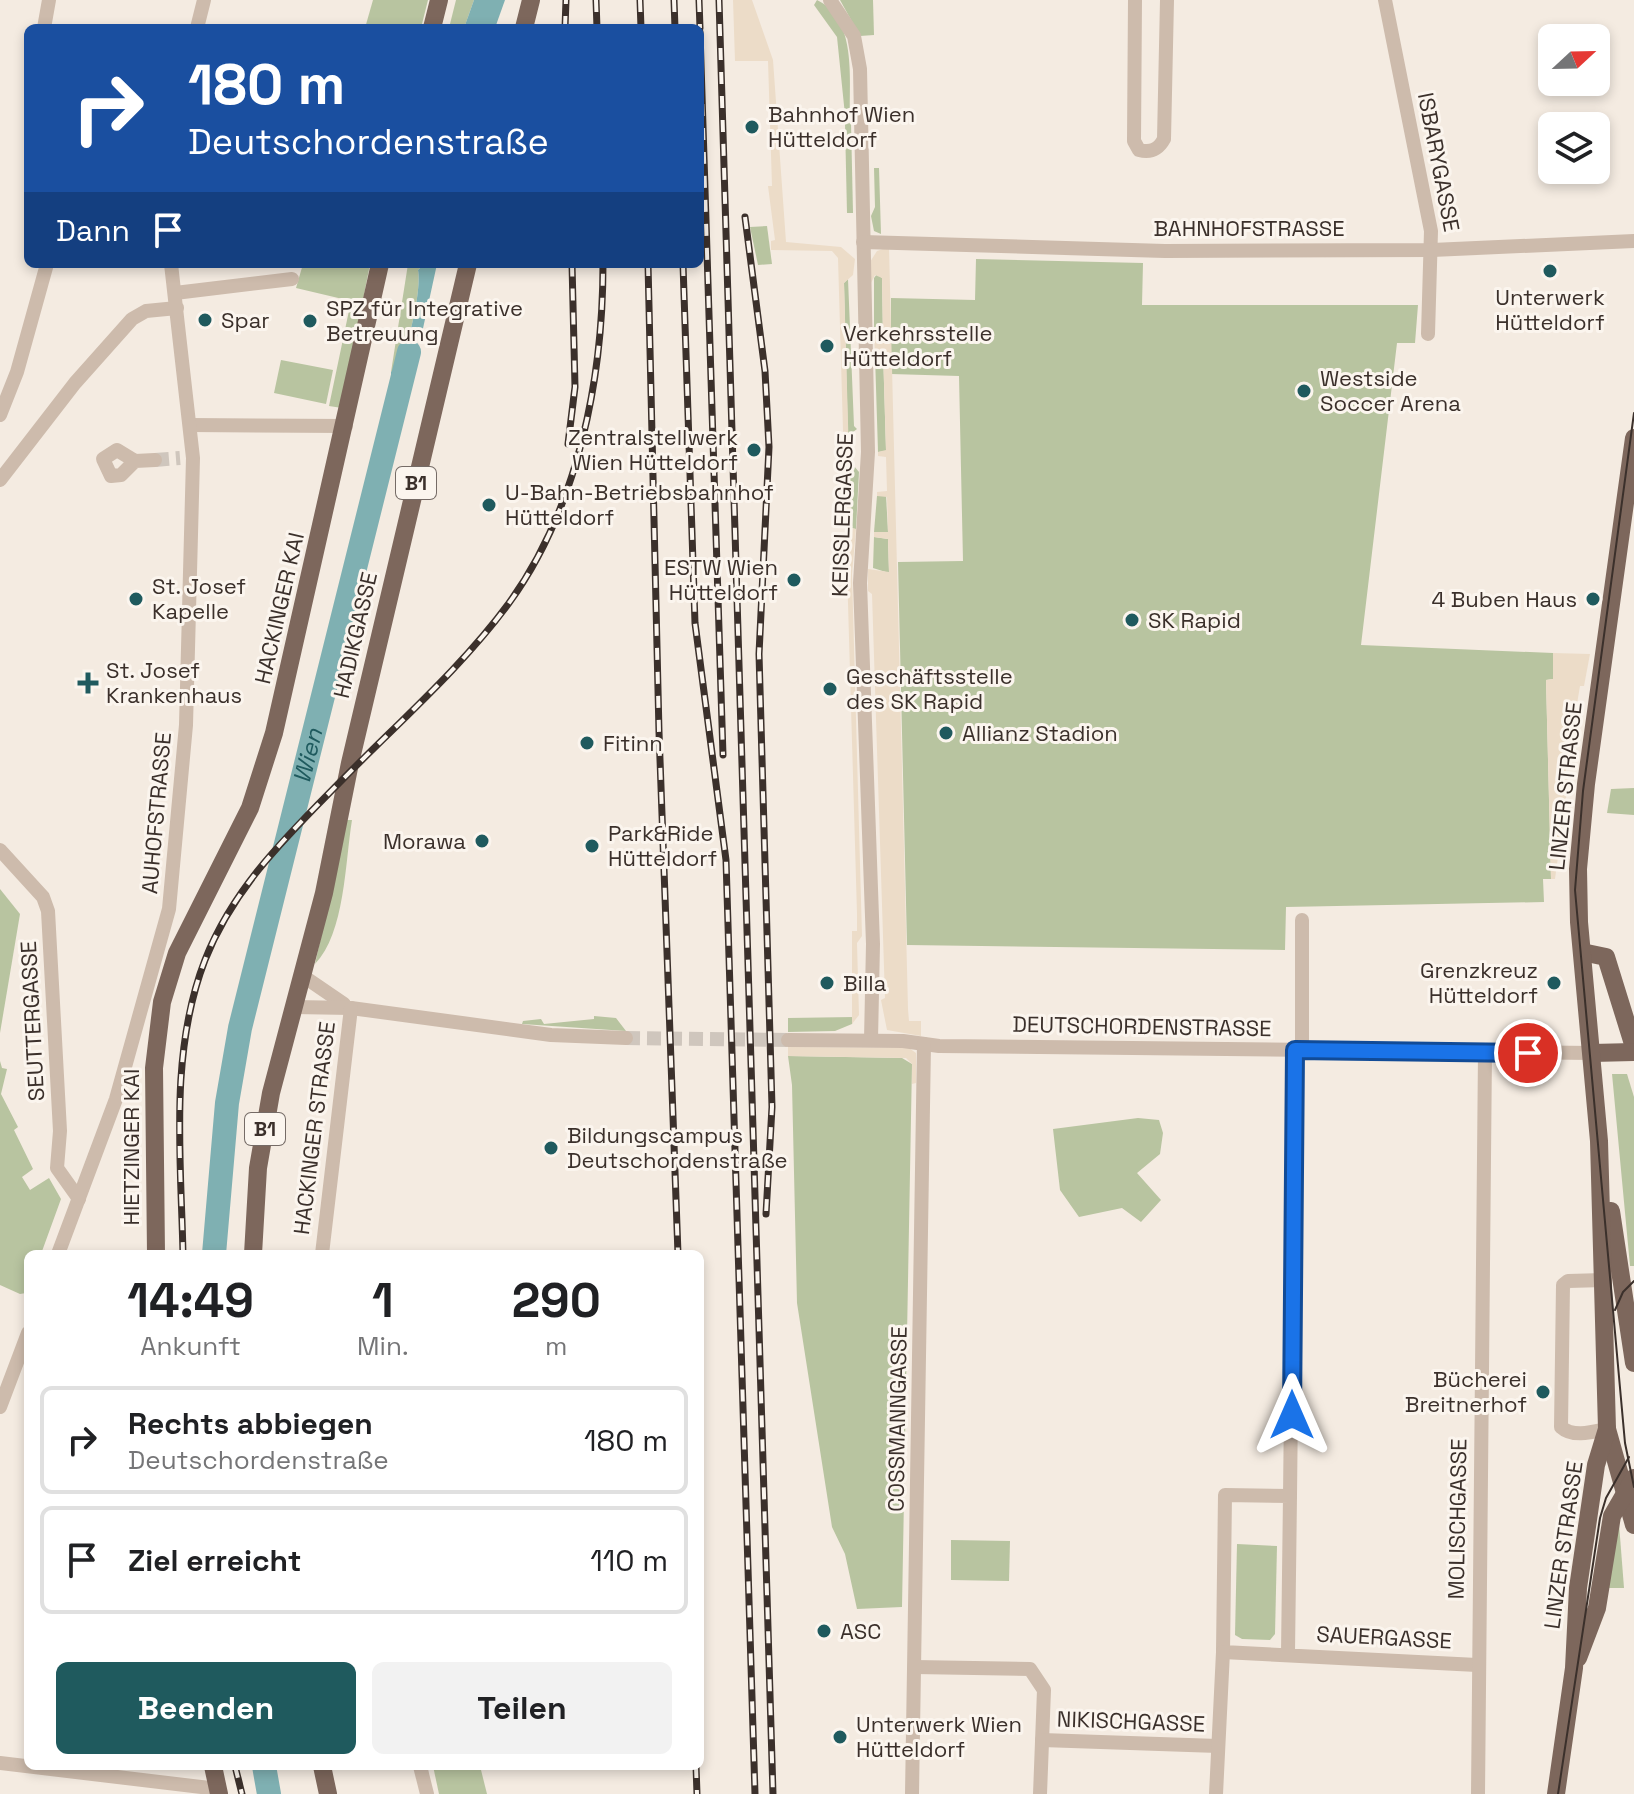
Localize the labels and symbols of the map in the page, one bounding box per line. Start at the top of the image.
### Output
north arrow [1538,24,1610,96]
street label: ISBARYGASSE [1412,90,1466,234]
place label: Bahnhof Wien Hütteldorf [768,100,915,153]
marker: Bahnhof Wien Hütteldorf [743,118,761,136]
street label: BAHNHOFSTRASSE [1153,214,1345,242]
marker: Unterwerk Hütteldorf [1541,262,1559,280]
place label: Unterwerk Hütteldorf [1495,283,1605,336]
place label: SPZ für Integrative Betreuung [326,294,523,347]
place label: Spar [221,306,270,334]
marker: Spar [196,311,214,329]
marker: SPZ für Integrative Betreuung [301,312,319,330]
place label: Verkehrsstelle Hütteldorf [843,319,992,372]
marker: Verkehrsstelle Hütteldorf [818,337,836,355]
place label: Westside Soccer Arena [1320,364,1461,417]
marker: Westside Soccer Arena [1295,382,1313,400]
place label: Zentralstellwerk Wien Hütteldorf [568,423,738,476]
street label: KEISSLERGASSE [825,433,859,597]
marker: Zentralstellwerk Wien Hütteldorf [745,441,763,459]
road number: B1 [396,467,436,499]
place label: U-Bahn-Betriebsbahnhof Hütteldorf [505,478,774,531]
marker: U-Bahn-Betriebsbahnhof Hütteldorf [480,496,498,514]
street label: HACKINGER KAI [248,529,310,687]
place label: ESTW Wien Hütteldorf [664,553,778,606]
street label: HADIKGASSE [327,569,383,701]
marker: ESTW Wien Hütteldorf [785,571,803,589]
place label: St. Josef Kapelle [152,572,246,625]
place label: 4 Buben Haus [1431,585,1577,613]
marker: St. Josef Kapelle [127,590,145,608]
marker: 4 Buben Haus [1584,590,1602,608]
place label: SK Rapid [1148,606,1241,634]
marker: SK Rapid [1123,611,1141,629]
place label: St. Josef Krankenhaus [106,656,242,709]
place label: Geschäftsstelle des SK Rapid [846,662,1013,715]
marker: St. Josef Krankenhaus [77,672,99,694]
marker: Geschäftsstelle des SK Rapid [821,680,839,698]
street label: LINZER STRASSE [1542,700,1588,872]
place label: Allianz Stadion [962,719,1118,747]
water label: Wien [286,724,330,787]
marker: Allianz Stadion [937,724,955,742]
place label: Fitinn [603,729,663,757]
street label: AUHOFSTRASSE [135,731,177,895]
marker: Fitinn [578,734,596,752]
place label: Park&Ride Hütteldorf [608,819,718,872]
place label: Morawa [383,827,466,855]
marker: Morawa [473,832,491,850]
marker: Park&Ride Hütteldorf [583,837,601,855]
street label: SEUTTERGASSE [14,940,50,1102]
place label: Grenzkreuz Hütteldorf [1420,956,1538,1009]
place label: Billa [843,969,887,997]
marker: Billa [818,974,836,992]
marker: Grenzkreuz Hütteldorf [1545,974,1563,992]
street label: DEUTSCHORDENSTRASSE [1012,1010,1272,1042]
pin [1494,1019,1562,1087]
street label: HACKINGER STRASSE [287,1020,341,1236]
street label: HIETZINGER KAI [117,1069,145,1225]
road number: B1 [245,1113,285,1145]
place label: Bildungscampus Deutschordenstraße [567,1121,787,1174]
marker: Bildungscampus Deutschordenstraße [542,1139,560,1157]
street label: COSSMANNGASSE [881,1326,913,1512]
place label: Bücherei Breitnerhof [1405,1365,1527,1418]
position arrow [1250,1373,1334,1457]
marker: Bücherei Breitnerhof [1534,1383,1552,1401]
street label: MOLISCHGASSE [1442,1438,1472,1600]
street label: LINZER STRASSE [1537,1459,1589,1631]
place label: ASC [840,1617,881,1645]
street label: SAUERGASSE [1316,1619,1452,1655]
marker: ASC [815,1622,833,1640]
street label: NIKISCHGASSE [1056,1704,1206,1738]
place label: Unterwerk Wien Hütteldorf [856,1710,1022,1763]
marker: Unterwerk Wien Hütteldorf [831,1728,849,1746]

